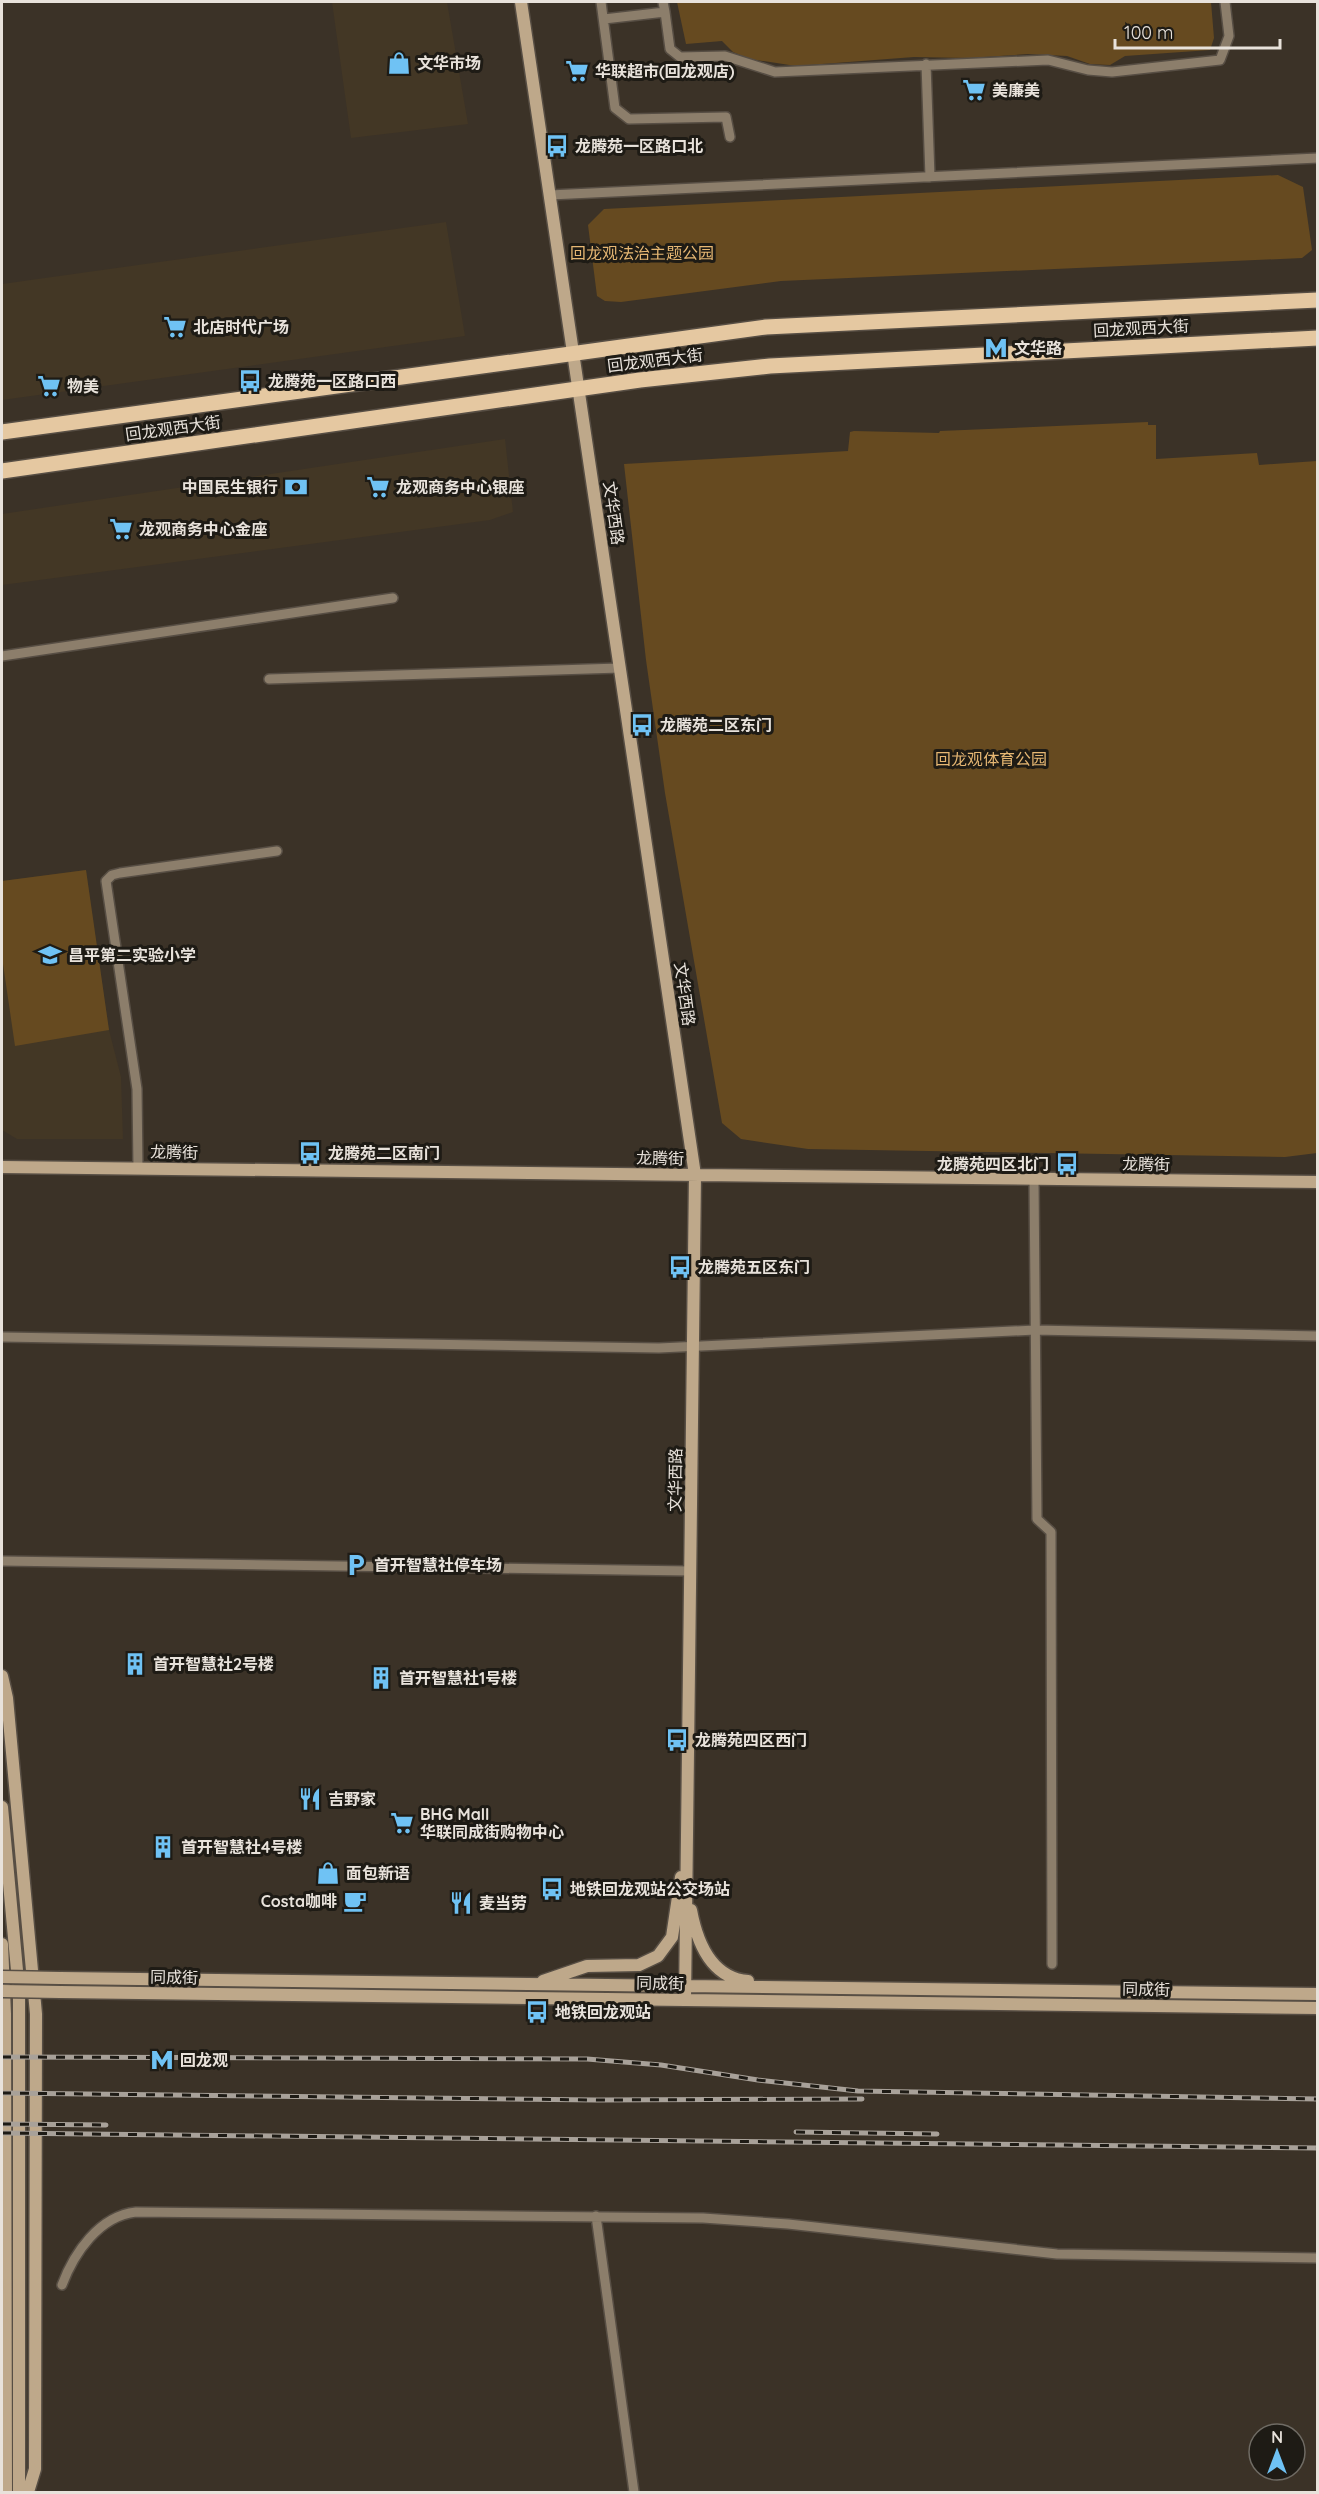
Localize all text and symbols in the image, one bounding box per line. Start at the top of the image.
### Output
scale bar [1115,12,1280,50]
text: 100 m [1124,21,1173,44]
shop icon: 文华市场 [386,50,412,76]
place label: 文华市场 [417,53,481,73]
supermarket icon: 华联超市(回龙观店) [564,58,590,84]
place label: 华联超市(回龙观店) [595,61,735,81]
supermarket icon: 美廉美 [961,77,987,103]
place label: 美廉美 [992,80,1040,100]
bus stop icon: 龙腾苑一区路口北 [544,133,570,159]
place label: 龙腾苑一区路口北 [575,136,703,156]
park label: 回龙观法治主题公园 [570,243,714,263]
supermarket icon: 北店时代广场 [162,314,188,340]
street label: 回龙观西大街 [1093,316,1189,340]
place label: 北店时代广场 [193,317,289,337]
metro station icon: 文华路 [983,335,1009,361]
place label: 文华路 [1014,338,1062,358]
street label: 回龙观西大街 [606,344,704,376]
bus stop icon: 龙腾苑一区路口西 [237,368,263,394]
place label: 龙腾苑一区路口西 [268,371,396,391]
supermarket icon: 物美 [36,373,62,399]
place label: 物美 [67,376,99,396]
street label: 回龙观西大街 [124,411,222,445]
bank icon: 中国民生银行 [283,474,309,500]
supermarket icon: 龙观商务中心银座 [365,474,391,500]
place label: 中国民生银行 [182,477,278,497]
place label: 龙观商务中心银座 [396,477,524,497]
street label: 文华西路 [600,480,628,546]
supermarket icon: 龙观商务中心金座 [108,516,134,542]
place label: 龙观商务中心金座 [139,519,267,539]
bus stop icon: 龙腾苑二区东门 [629,712,655,738]
place label: 龙腾苑二区东门 [660,715,772,735]
park label: 回龙观体育公园 [935,749,1047,769]
school or university icon: 昌平第二实验小学 [37,942,63,968]
place label: 昌平第二实验小学 [68,945,196,965]
street label: 文华西路 [671,961,699,1027]
bus stop icon: 龙腾苑二区南门 [297,1140,323,1166]
street label: 龙腾街 [150,1142,198,1162]
place label: 龙腾苑二区南门 [328,1143,440,1163]
street label: 龙腾街 [636,1148,684,1168]
bus stop icon: 龙腾苑四区北门 [1054,1151,1080,1177]
place label: 龙腾苑四区北门 [937,1154,1049,1174]
street label: 龙腾街 [1122,1154,1170,1174]
bus stop icon: 龙腾苑五区东门 [667,1254,693,1280]
place label: 龙腾苑五区东门 [698,1257,810,1277]
street label: 文华西路 [664,1448,686,1512]
parking icon: 首开智慧社停车场 [343,1552,369,1578]
place label: 首开智慧社停车场 [374,1555,502,1575]
building icon: 首开智慧社2号楼 [122,1651,148,1677]
place label: 首开智慧社2号楼 [153,1654,274,1674]
building icon: 首开智慧社1号楼 [368,1665,394,1691]
place label: 首开智慧社1号楼 [399,1668,517,1688]
bus stop icon: 龙腾苑四区西门 [664,1727,690,1753]
place label: 龙腾苑四区西门 [695,1730,807,1750]
restaurant icon: 吉野家 [297,1786,323,1812]
place label: 吉野家 [328,1789,376,1809]
place label: BHG Mall 华联同成街购物中心 [420,1804,564,1842]
supermarket icon: BHG Mall 华联同成街购物中心 [389,1810,415,1836]
building icon: 首开智慧社4号楼 [150,1834,176,1860]
place label: 首开智慧社4号楼 [181,1837,302,1857]
shop icon: 面包新语 [315,1860,341,1886]
place label: 面包新语 [346,1863,410,1883]
bus stop icon: 地铁回龙观站公交场站 [539,1876,565,1902]
place label: 地铁回龙观站公交场站 [570,1879,730,1899]
cafe icon: Costa咖啡 [342,1888,368,1914]
restaurant icon: 麦当劳 [448,1890,474,1916]
place label: Costa咖啡 [261,1891,337,1911]
place label: 麦当劳 [479,1893,527,1913]
street label: 同成街 [150,1967,198,1987]
street label: 同成街 [636,1973,684,1993]
street label: 同成街 [1122,1979,1170,1999]
bus stop icon: 地铁回龙观站 [524,1999,550,2025]
place label: 地铁回龙观站 [555,2002,651,2022]
metro station icon: 回龙观 [149,2047,175,2073]
place label: 回龙观 [180,2050,228,2070]
north arrow [1247,2422,1307,2482]
text: N [1271,2427,1283,2447]

